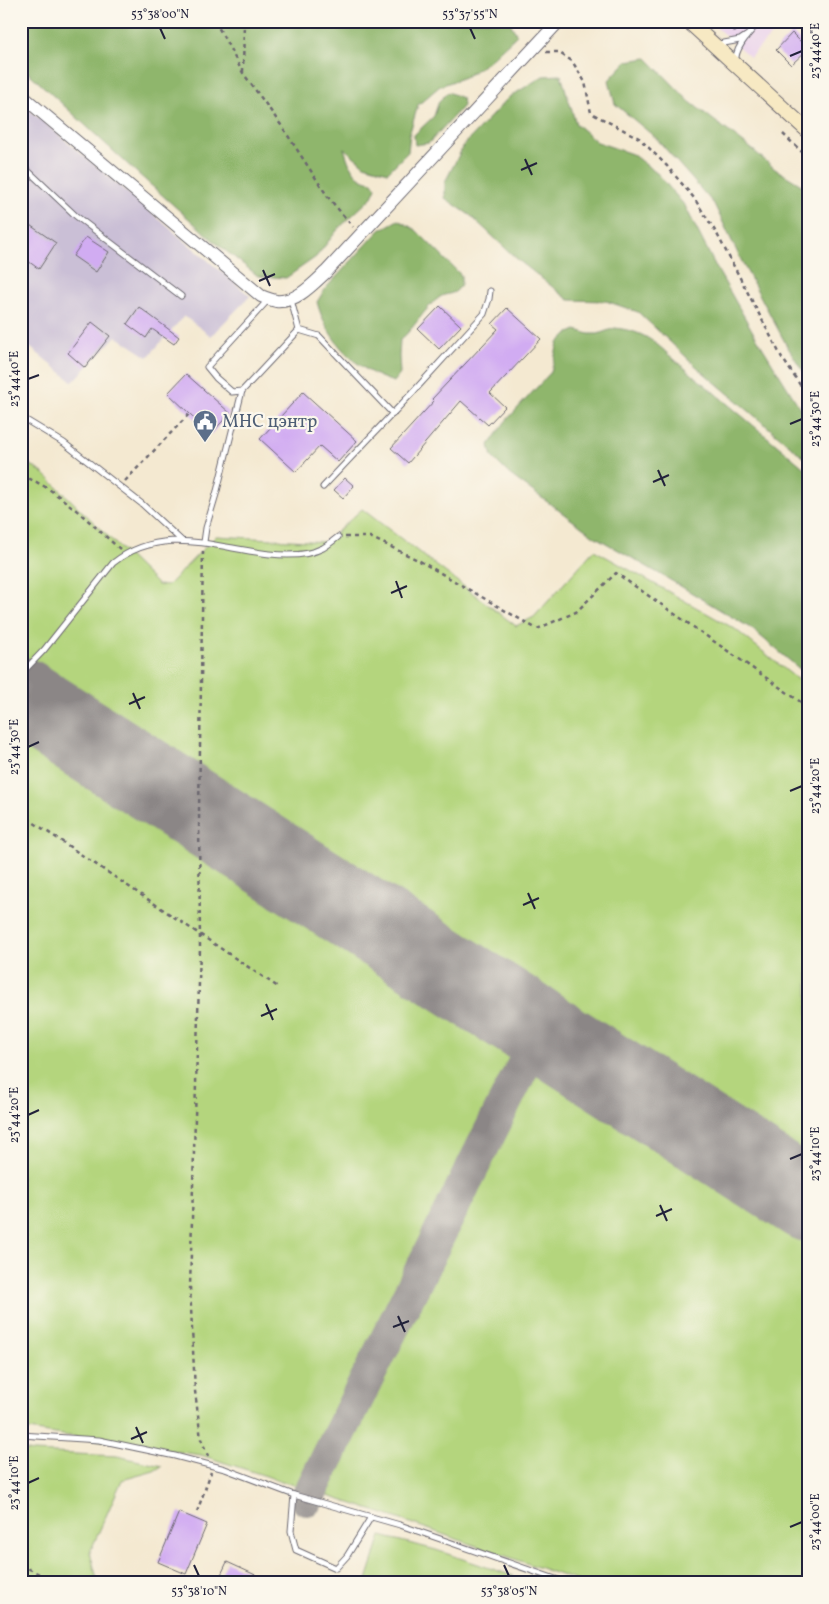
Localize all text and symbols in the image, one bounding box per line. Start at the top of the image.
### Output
text: 53°38'00"N [131,7,189,23]
text: 53°37'55"N [442,7,498,23]
text: 23°44'40"E [808,23,824,79]
text: 23°44'40"E [7,351,23,407]
text: 23°44'30"E [808,391,824,447]
public building icon: МНС цэнтр [192,409,218,443]
place label: МНС цэнтр [222,410,317,435]
text: 23°44'30"E [7,719,23,775]
text: 23°44'20"E [808,758,824,814]
text: 23°44'20"E [7,1087,23,1143]
text: 23°44'10"E [808,1126,824,1182]
text: 23°44'10"E [7,1455,23,1511]
text: 23°44'00"E [808,1493,824,1551]
text: 53°38'10"N [171,1584,227,1600]
text: 53°38'05"N [481,1584,537,1600]

